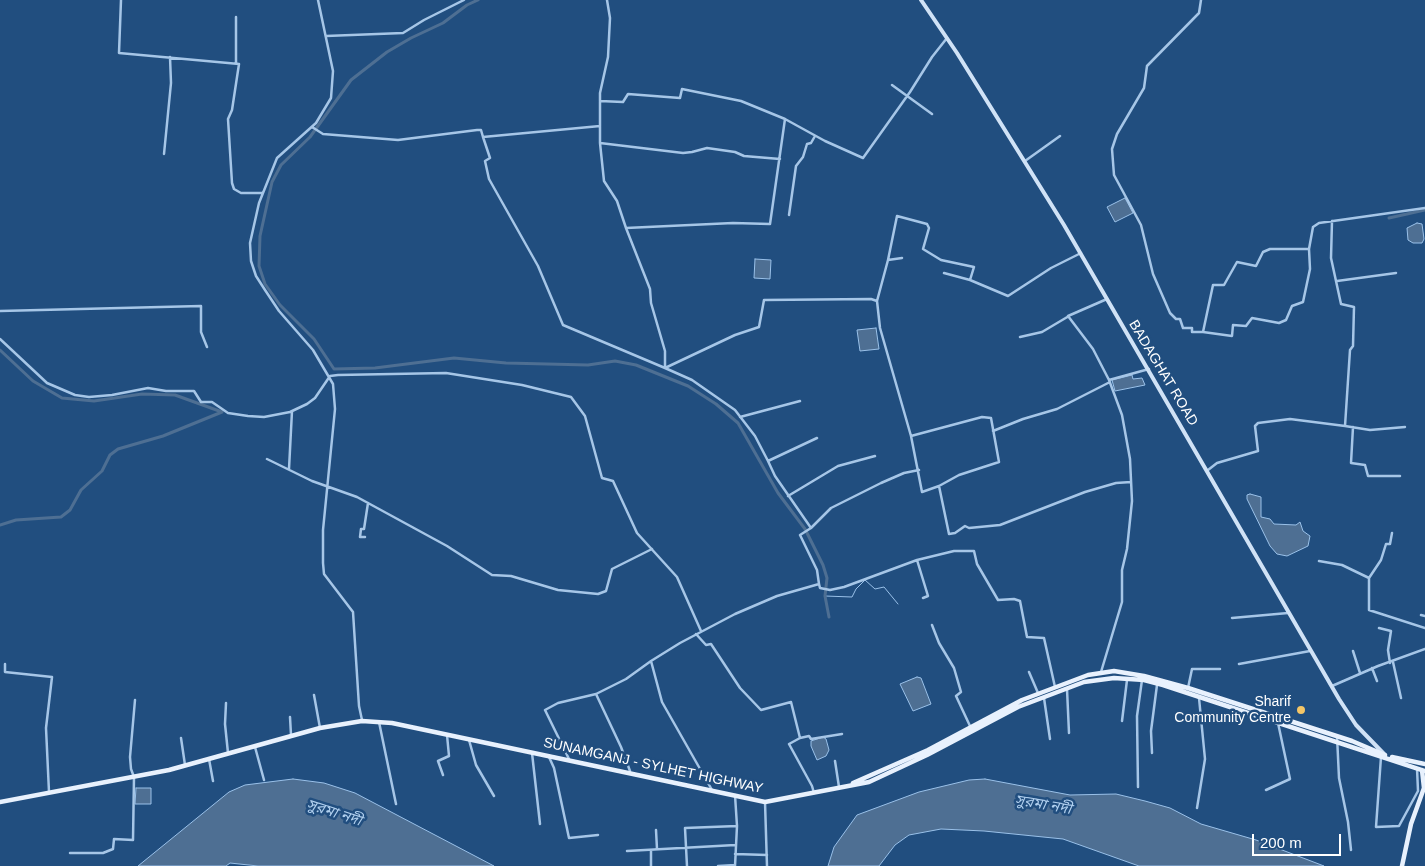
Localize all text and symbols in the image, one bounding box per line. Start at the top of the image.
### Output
street label: BADAGHAT ROAD [1125,317,1201,429]
place label: Sharif Community Centre [1174,694,1291,726]
marker: Sharif Community Centre [1295,704,1307,716]
street label: SUNAMGANJ - SYLHET HIGHWAY [542,734,764,798]
water label: সুরমা নদী [1013,791,1073,819]
water label: সুরমা নদী [304,796,364,830]
scale bar [1255,824,1344,856]
text: 200 m [1260,834,1302,851]

